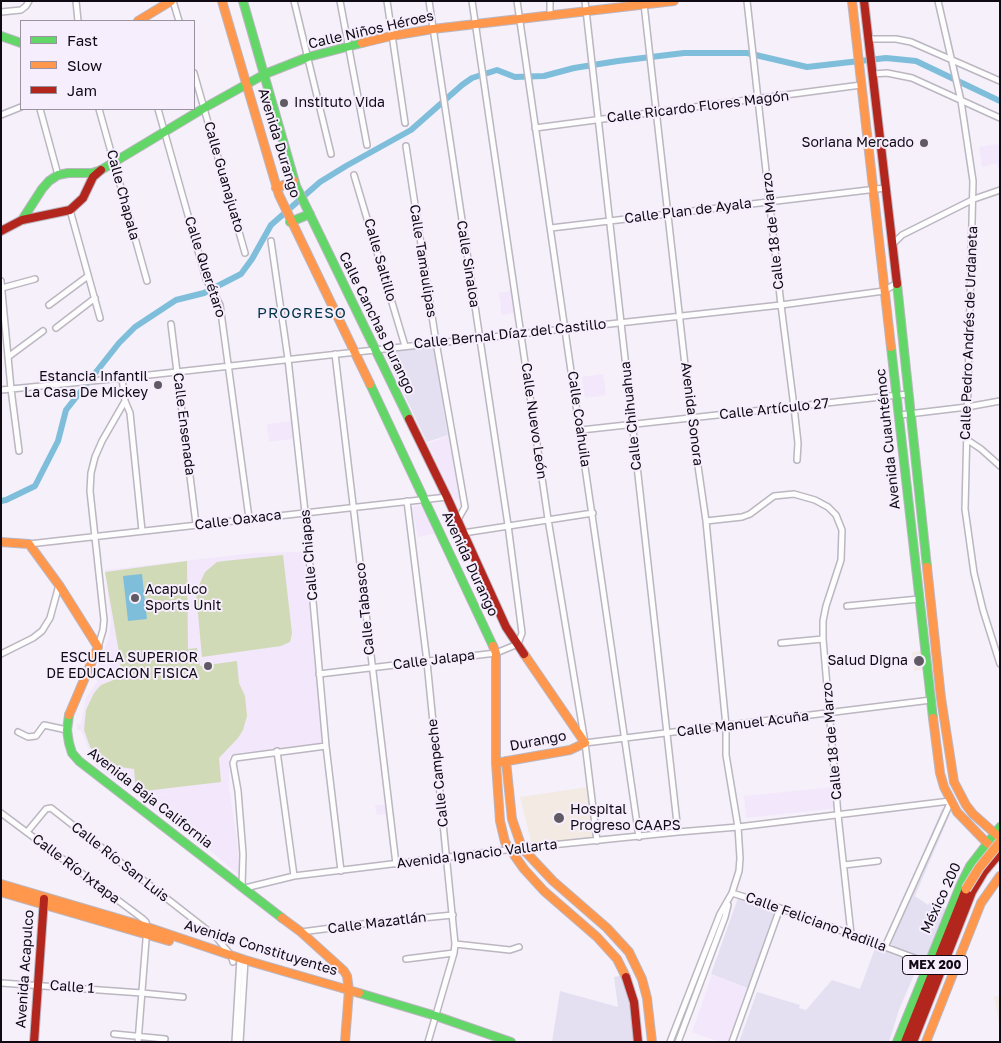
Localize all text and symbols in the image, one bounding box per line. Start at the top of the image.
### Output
street label: Calle Niños Héroes [307,7,435,53]
legend [20,20,195,110]
text: Fast [67,31,98,49]
text: Slow [67,56,102,74]
text: Jam [67,81,97,99]
street label: Avenida Durango [254,86,304,200]
street label: Calle Ricardo Flores Magón [606,87,790,127]
place label: Instituto Vida [294,95,385,111]
marker: Instituto Vida [278,97,290,109]
street label: Calle Guanajuato [200,120,248,234]
place label: Soriana Mercado [801,135,914,151]
marker: Soriana Mercado [918,137,930,149]
street label: Calle Chapala [103,148,143,242]
street label: Calle 18 de Marzo [758,171,788,291]
street label: Calle Plan de Ayala [623,195,753,227]
street label: Calle Tamaulipas [406,203,440,319]
street label: Calle Querétaro [181,214,229,320]
street label: Calle Saltillo [360,217,400,303]
street label: Calle Sinaloa [453,219,483,309]
street label: Calle Pedro Andrés de Urdaneta [957,226,981,440]
street label: Calle Canchas Durango [335,249,419,397]
district label: PROGRESO [256,304,348,322]
street label: Calle Bernal Díaz del Castillo [413,316,607,352]
street label: Calle Chihuahua [617,361,645,471]
street label: Avenida Sonora [677,361,707,467]
street label: Calle Nuevo León [518,362,550,480]
street label: Avenida Cuauhtémoc [872,368,904,510]
place label: Estancia Infantil La Casa De Mickey [24,369,148,402]
street label: Calle Coahuila [564,370,594,468]
street label: Calle Ensenada [169,372,199,476]
marker: Estancia Infantil La Casa De Mickey [152,379,164,391]
street label: Calle Artículo 27 [718,395,830,423]
street label: Calle Oaxaca [194,506,282,534]
street label: Calle Chiapas [297,509,321,601]
street label: Avenida Durango [438,509,502,619]
street label: Calle Tabasco [352,562,378,656]
place label: Acapulco Sports Unit [145,582,221,614]
marker: Acapulco Sports Unit [129,592,141,604]
street label: Calle Jalapa [392,647,476,673]
place label: ESCUELA SUPERIOR DE EDUCACION FISICA [46,650,198,682]
place label: Salud Digna [827,653,908,669]
marker: Salud Digna [912,654,926,668]
marker: ESCUELA SUPERIOR DE EDUCACION FISICA [202,660,214,672]
street label: Calle 18 de Marzo [818,681,846,801]
street label: Calle Manuel Acuña [676,708,810,740]
street label: Calle Campeche [424,718,452,828]
street label: Durango [508,727,568,755]
street label: Avenida Baja California [84,744,216,852]
place label: Hospital Progreso CAAPS [570,802,681,834]
marker: Hospital Progreso CAAPS [552,811,566,825]
street label: Calle Río San Luis [68,819,172,905]
street label: Calle Río Ixtapa [29,831,123,907]
street label: Avenida Ignacio Vallarta [396,836,558,872]
street label: México 200 [917,860,965,936]
street label: Calle Feliciano Radilla [743,889,889,955]
street label: Avenida Acapulco [12,909,38,1029]
street label: Calle Mazatlán [327,909,427,937]
street label: Avenida Constituyentes [182,917,340,979]
road number: MEX 200 [902,956,968,974]
street label: Calle 1 [49,977,95,997]

